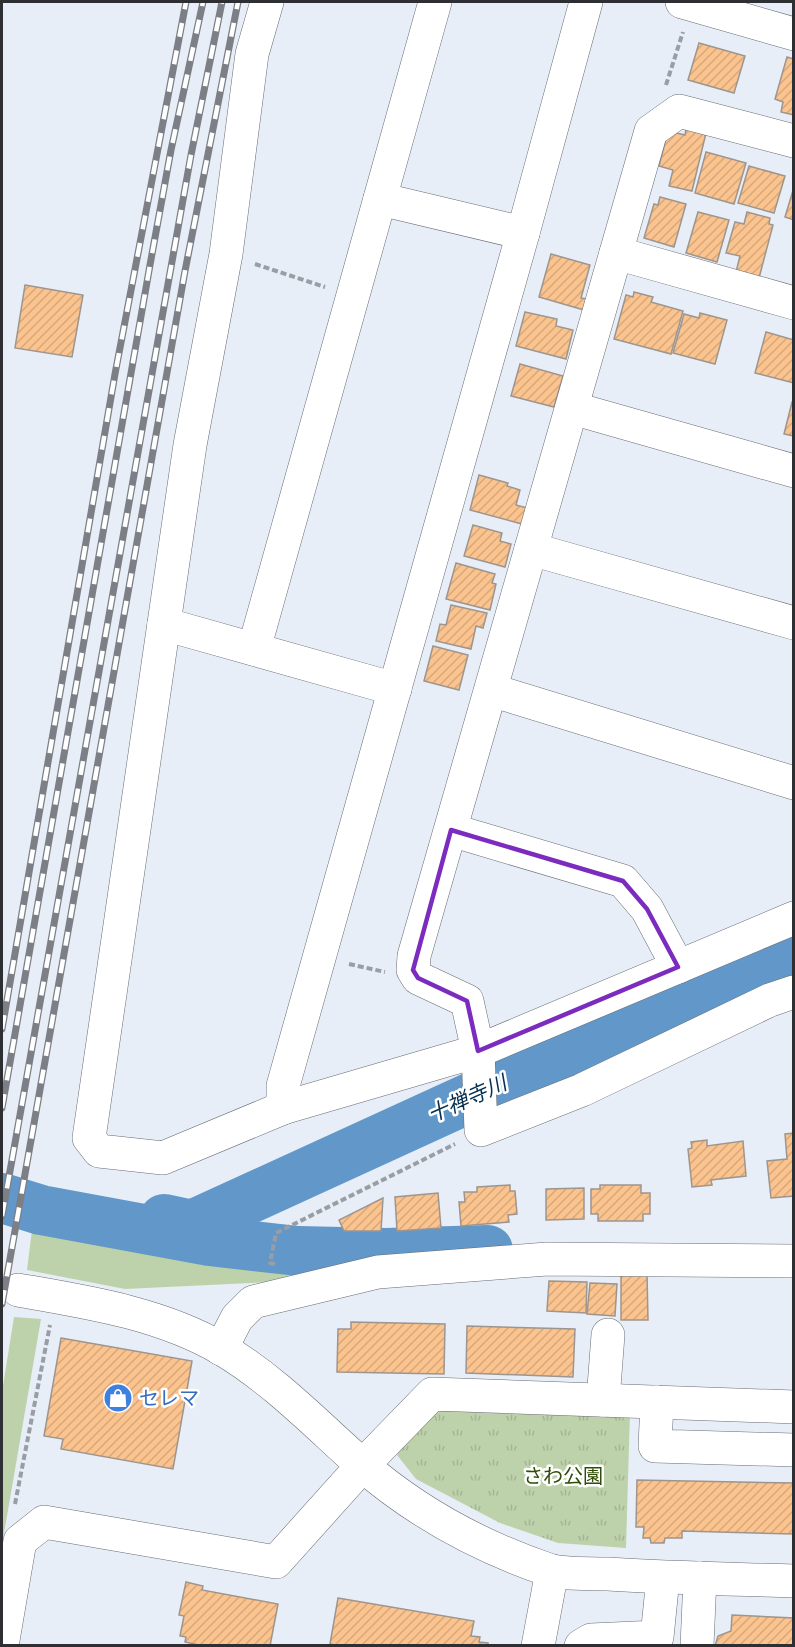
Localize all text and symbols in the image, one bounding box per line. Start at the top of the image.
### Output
water label: 十禅寺川 [423,1068,512,1126]
shop icon: セレマ [102,1382,134,1414]
place label: セレマ [139,1385,199,1409]
park label: さわ公園 [523,1463,603,1487]

